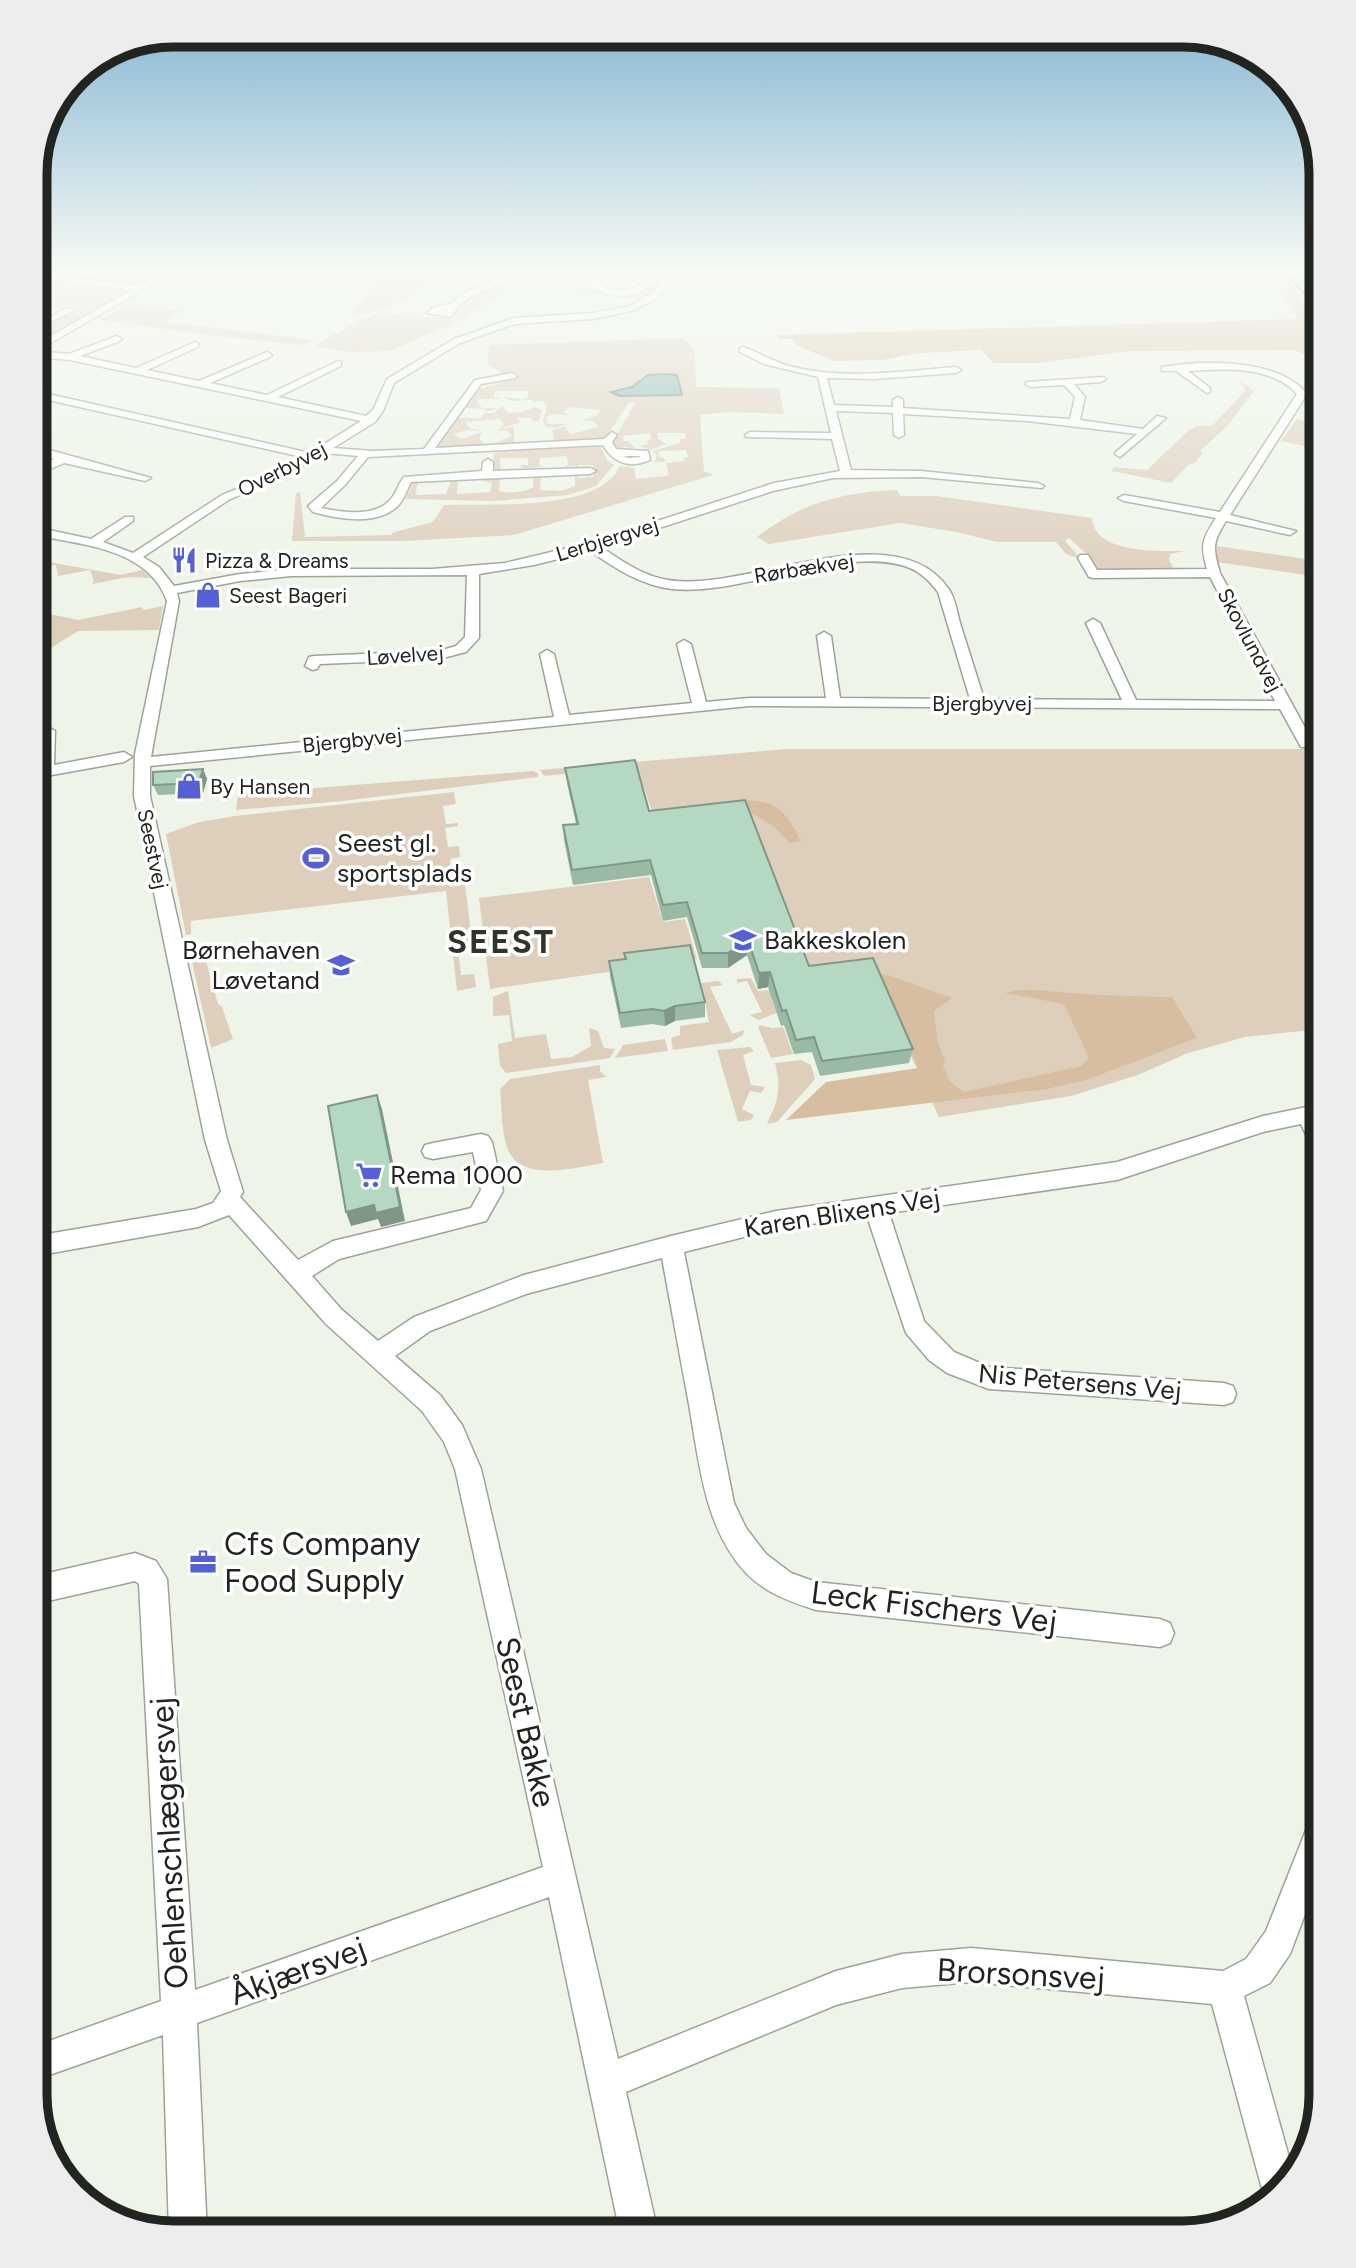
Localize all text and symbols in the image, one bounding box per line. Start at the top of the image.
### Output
street label: Overbyvej [233,436,331,502]
street label: Lerbjergvej [553,512,661,566]
restaurant icon: Pizza & Dreams [169,545,199,575]
place label: Pizza & Dreams [205,548,349,573]
street label: Rørbækvej [752,548,856,588]
shop icon: Seest Bageri [193,580,223,610]
place label: Seest Bageri [229,583,347,608]
street label: Skovlundvej [1212,584,1288,696]
street label: Løvelvej [366,640,444,670]
street label: Bjergbyvej [932,691,1032,716]
street label: Bjergbyvej [301,722,403,758]
shop icon: By Hansen [174,771,204,801]
place label: By Hansen [210,774,310,799]
street label: Seestvej [132,807,174,891]
place label: Seest gl. sportsplads [337,827,472,889]
sports icon: Seest gl. sportsplads [301,843,331,873]
district label: SEEST [447,922,555,961]
place label: Bakkeskolen [764,924,906,956]
school or university icon: Bakkeskolen [728,925,758,955]
place label: Børnehaven Løvetand [182,934,320,996]
school or university icon: Børnehaven Løvetand [326,950,356,980]
place label: Rema 1000 [390,1159,523,1191]
supermarket icon: Rema 1000 [354,1160,384,1190]
street label: Karen Blixens Vej [742,1182,942,1244]
street label: Nis Petersens Vej [977,1357,1183,1407]
place label: Cfs Company Food Supply [224,1525,420,1600]
office icon: Cfs Company Food Supply [188,1547,218,1577]
street label: Leck Fischers Vej [809,1573,1059,1641]
street label: Seest Bakke [488,1633,564,1811]
street label: Oehlenschlægersvej [142,1696,196,1990]
street label: Åkjærsvej [224,1928,371,2013]
street label: Brorsonsvej [936,1951,1106,1997]

